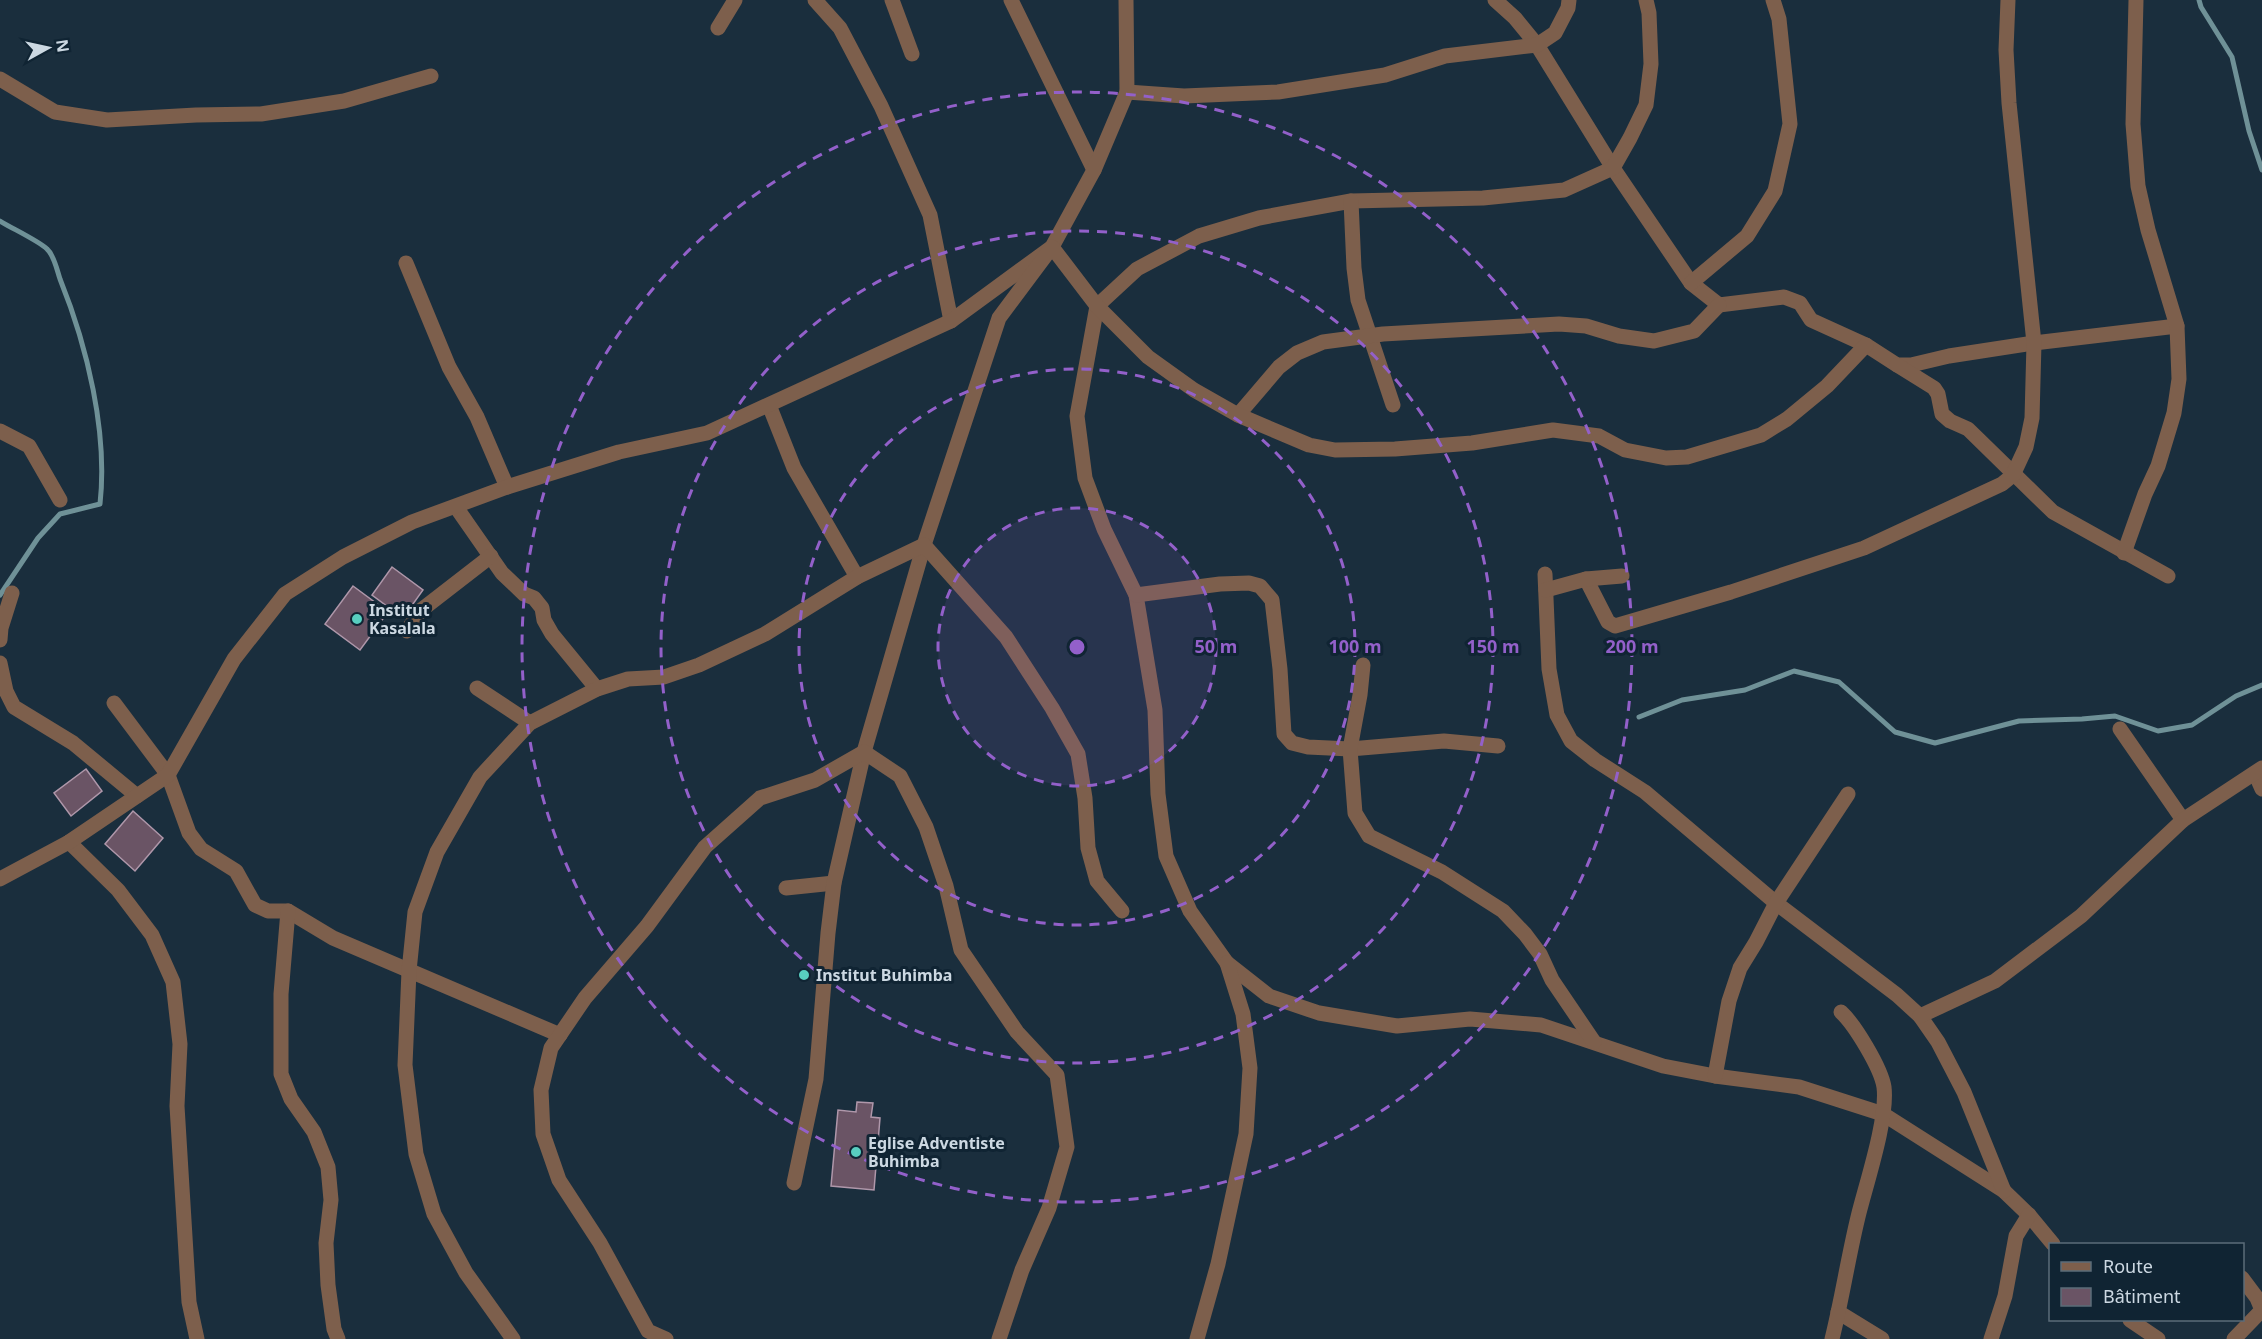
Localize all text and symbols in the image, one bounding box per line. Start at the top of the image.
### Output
north arrow [18,18,78,78]
text: N [51,38,75,54]
place label: Institut Kasalala [369,599,436,639]
marker: Institut Kasalala [350,612,364,626]
text: 50 m [1195,634,1237,658]
text: 100 m [1328,634,1382,658]
text: 150 m [1466,634,1520,658]
text: 200 m [1605,634,1659,658]
centre of rings [1067,637,1087,657]
place label: Institut Buhimba [816,964,952,986]
marker: Institut Buhimba [797,968,811,982]
place label: Eglise Adventiste Buhimba [868,1132,1005,1172]
marker: Eglise Adventiste Buhimba [849,1145,863,1159]
legend [2049,1243,2244,1321]
text: Route [2103,1254,2153,1278]
text: Bâtiment [2103,1284,2181,1308]

